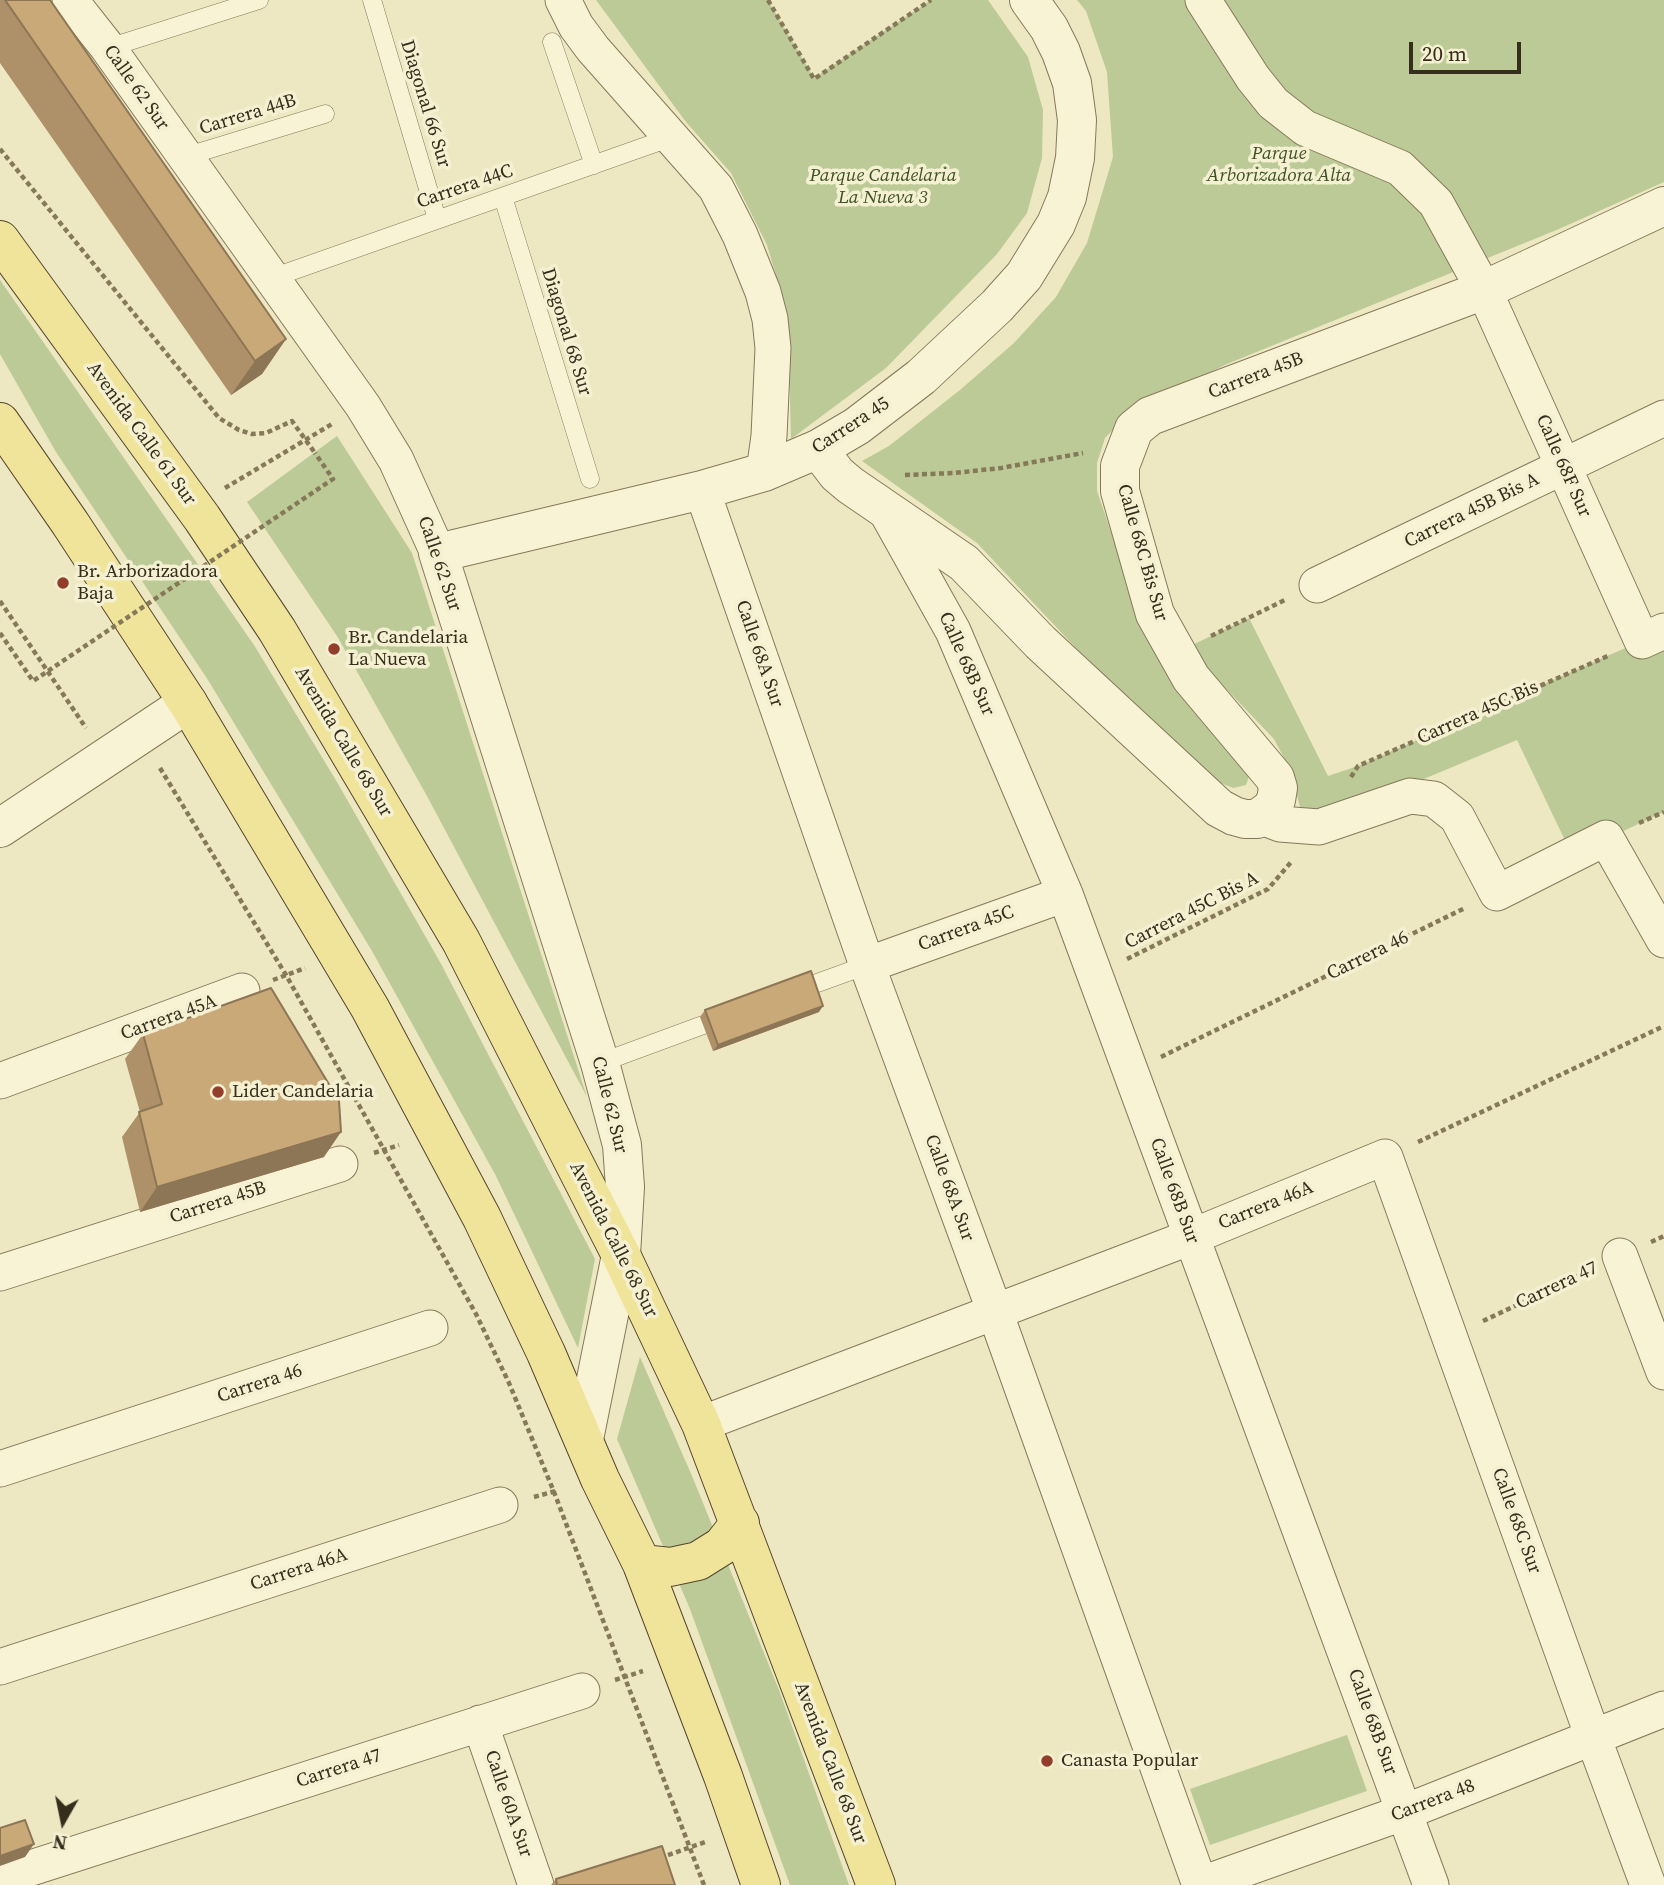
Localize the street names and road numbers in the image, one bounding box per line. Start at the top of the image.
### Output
street label: Diagonal 66 Sur [395,38,455,170]
street label: Calle 62 Sur [98,41,174,135]
street label: Carrera 44B [197,89,299,141]
street label: Carrera 44C [414,160,516,214]
street label: Diagonal 68 Sur [536,266,596,398]
street label: Carrera 45B [1205,347,1307,405]
street label: Avenida Calle 61 Sur [81,358,201,510]
street label: Carrera 45 [808,392,894,460]
street label: Calle 68F Sur [1530,411,1596,521]
street label: Carrera 45B Bis A [1401,468,1543,554]
street label: Calle 68C Bis Sur [1112,482,1172,624]
street label: Calle 62 Sur [412,513,466,615]
street label: Calle 68A Sur [730,597,788,711]
street label: Calle 68B Sur [933,609,999,719]
street label: Avenida Calle 68 Sur [289,663,397,821]
street label: Carrera 45C Bis [1414,676,1542,750]
street label: Carrera 45C Bis A [1121,867,1263,955]
street label: Carrera 45C [915,901,1017,957]
street label: Carrera 46 [1323,926,1413,986]
street label: Carrera 45A [118,990,220,1046]
street label: Calle 62 Sur [586,1054,632,1156]
street label: Calle 68A Sur [919,1132,979,1244]
street label: Calle 68B Sur [1144,1135,1204,1247]
street label: Avenida Calle 68 Sur [564,1158,662,1322]
street label: Carrera 45B [167,1177,269,1229]
street label: Carrera 46A [1215,1177,1317,1235]
street label: Carrera 47 [1512,1257,1602,1315]
street label: Carrera 46 [215,1360,305,1408]
street label: Calle 68C Sur [1486,1465,1546,1577]
street label: Carrera 46A [248,1544,350,1596]
street label: Calle 68B Sur [1342,1666,1402,1778]
street label: Avenida Calle 68 Sur [789,1679,871,1847]
street label: Carrera 47 [294,1745,384,1793]
street label: Calle 60A Sur [479,1747,537,1861]
street label: Carrera 48 [1388,1775,1478,1827]

